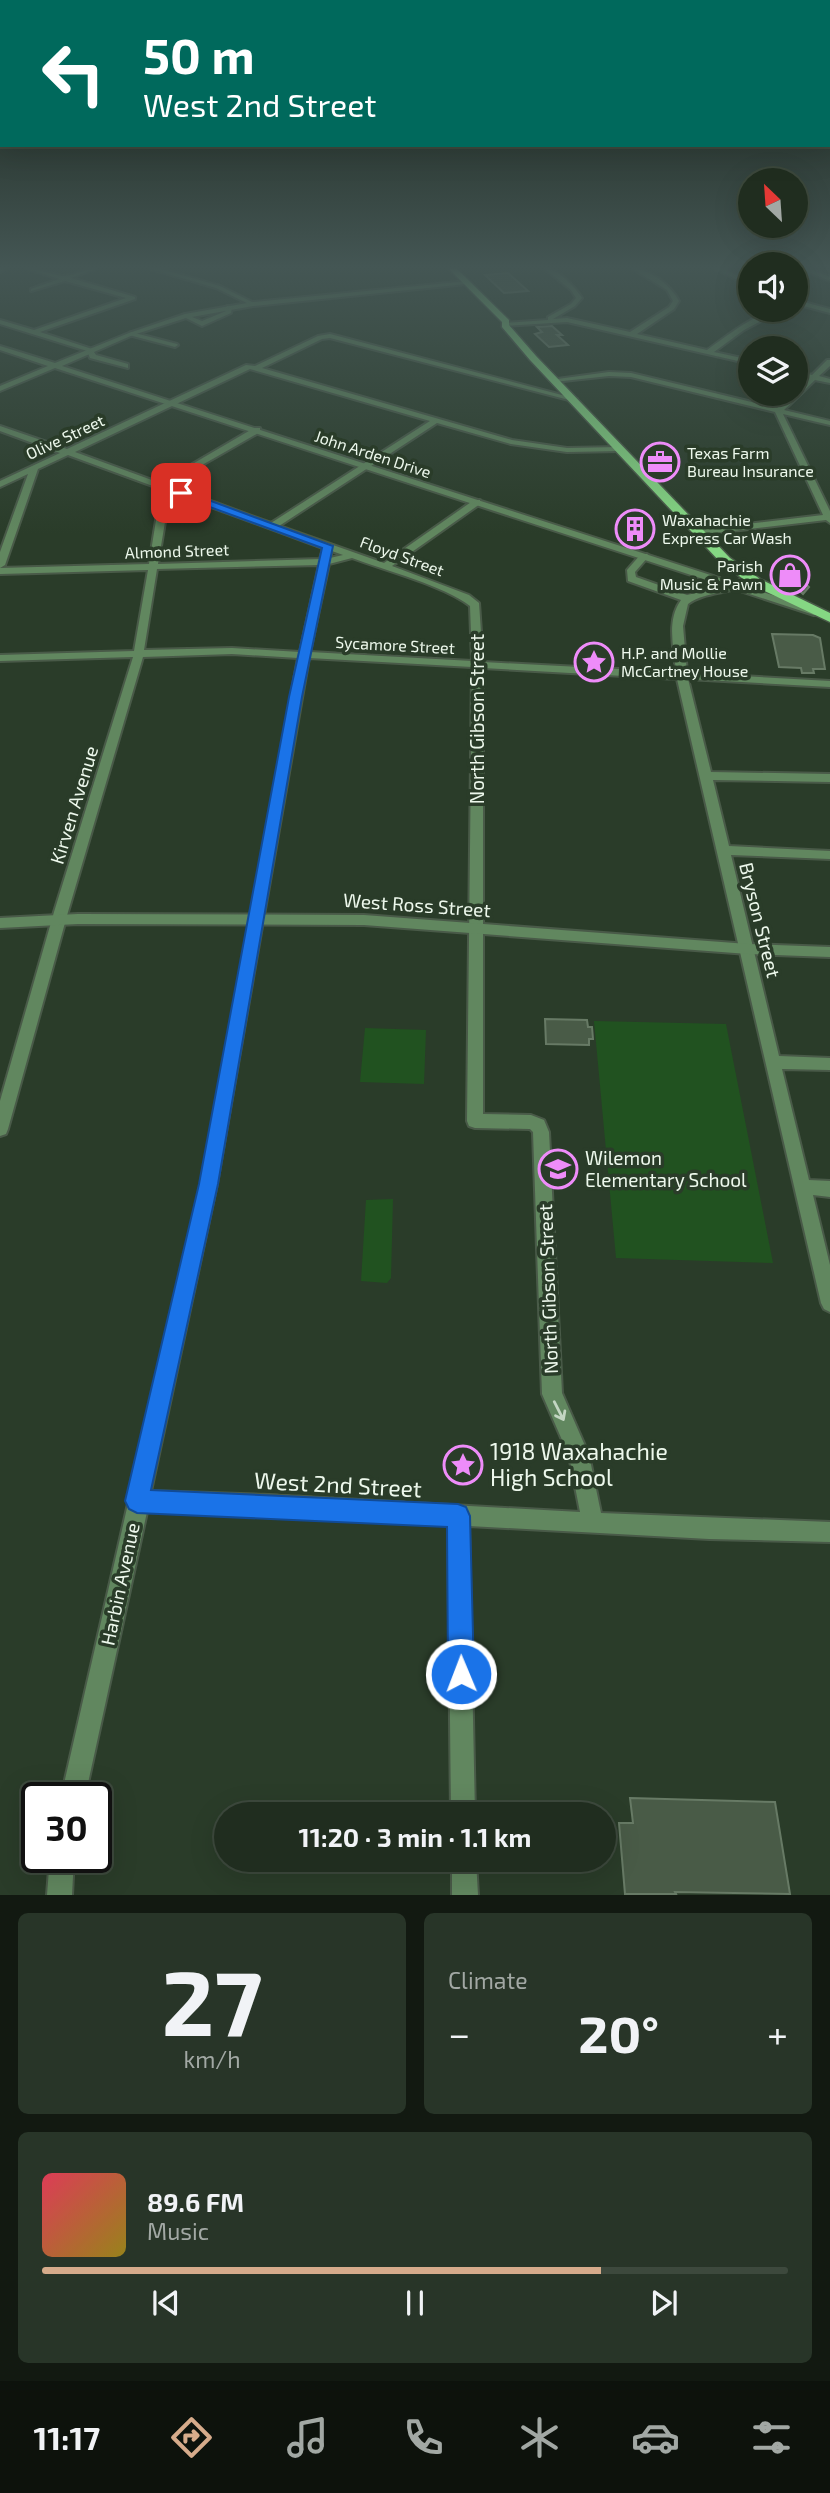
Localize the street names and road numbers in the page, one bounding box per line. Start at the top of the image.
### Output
street label: Olive Street [23,410,107,463]
street label: John Arden Drive [313,426,434,481]
street label: Floyd Street [358,532,447,579]
street label: Almond Street [125,539,229,562]
street label: Sycamore Street [335,632,455,657]
street label: North Gibson Street [465,634,488,804]
street label: Kirven Avenue [45,743,102,867]
street label: Bryson Street [735,860,786,980]
street label: West Ross Street [343,888,492,921]
street label: North Gibson Street [533,1204,562,1375]
street label: West 2nd Street [254,1466,423,1502]
street label: Harbin Avenue [95,1520,144,1647]

